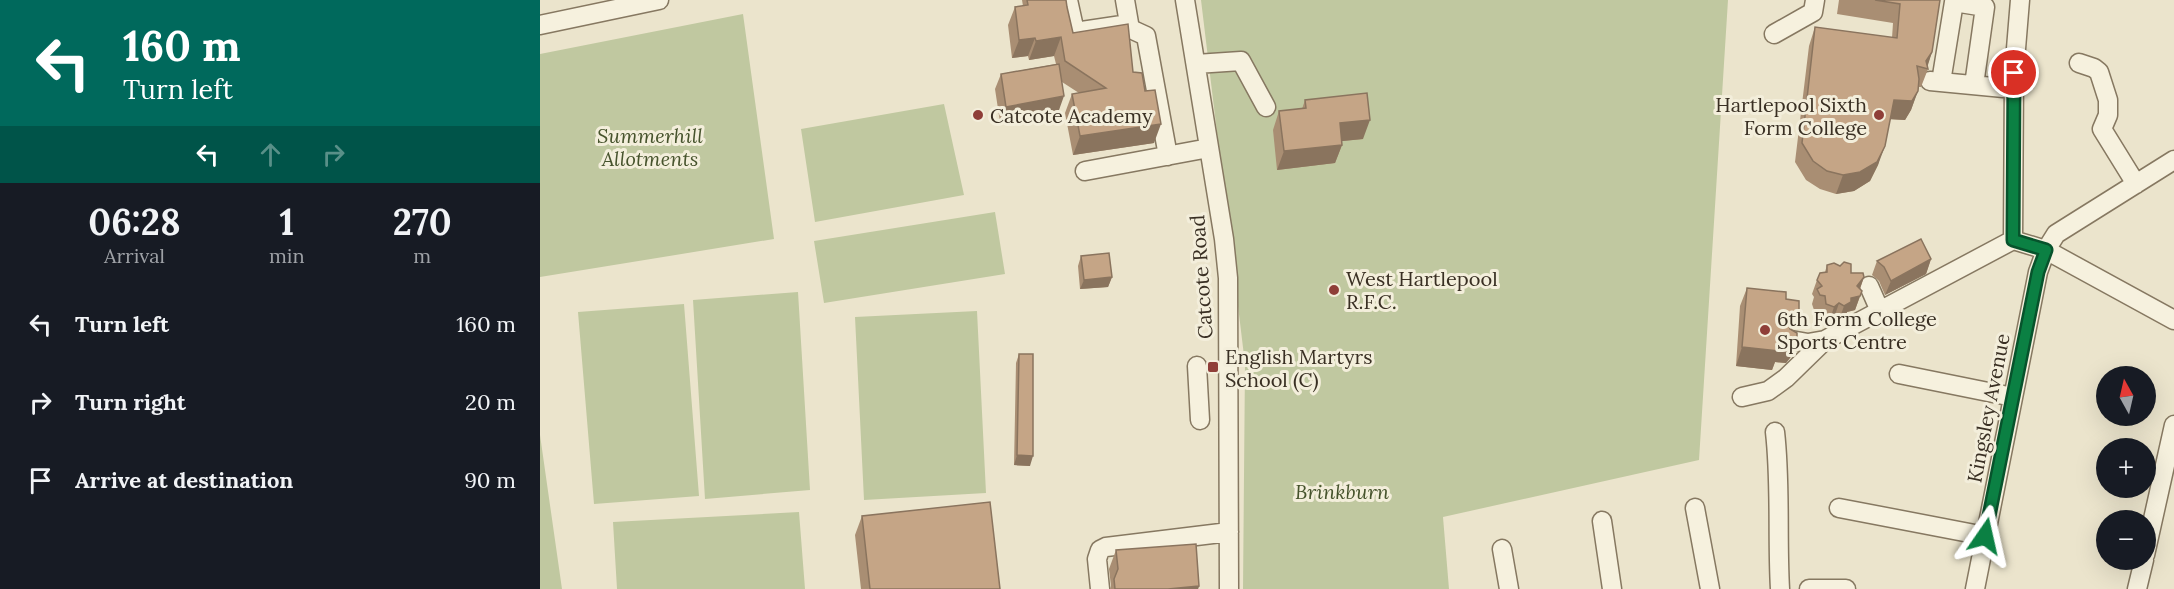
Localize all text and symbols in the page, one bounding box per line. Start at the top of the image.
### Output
text: 160 m [123,19,241,73]
icon: left [24,24,102,102]
pin [1988,47,2039,98]
icon: arrive [1997,56,2030,89]
text: Turn left [123,72,233,106]
place label: Hartlepool Sixth Form College [1715,92,1867,140]
place label: Catcote Academy [990,103,1153,128]
marker: Catcote Academy [971,108,985,122]
marker: Hartlepool Sixth Form College [1872,108,1886,122]
park label: Summerhill Allotments [597,123,703,171]
icon: left [191,138,224,171]
icon: ahead [254,138,287,171]
icon: right [317,138,350,171]
text: 06:28 [88,199,181,245]
text: 1 [279,199,294,245]
text: 270 [393,199,452,245]
street label: Catcote Road [1184,214,1218,340]
text: Arrival [104,243,165,268]
text: min [269,243,305,268]
text: m [413,243,431,268]
place label: West Hartlepool R.F.C. [1346,266,1498,314]
marker: West Hartlepool R.F.C. [1327,283,1341,297]
place label: 6th Form College Sports Centre [1777,306,1937,354]
icon: left [24,308,57,341]
text: Turn left [75,310,169,338]
text: 160 m [456,310,516,338]
marker: 6th Form College Sports Centre [1758,323,1772,337]
street label: Kingsley Avenue [1961,331,2015,485]
place label: English Martyrs School (C) [1225,344,1372,393]
marker: English Martyrs School (C) [1206,360,1220,374]
north arrow [2096,366,2156,426]
map controls [2096,366,2156,570]
icon: right [24,386,57,419]
text: Turn right [75,388,186,416]
text: 20 m [465,388,516,416]
button: + [2096,438,2156,498]
icon: arrive [24,464,57,497]
text: Arrive at destination [75,466,293,494]
text: 90 m [464,466,516,494]
park label: Brinkburn [1295,479,1390,504]
position arrow [1953,504,2017,568]
button: − [2096,510,2156,570]

